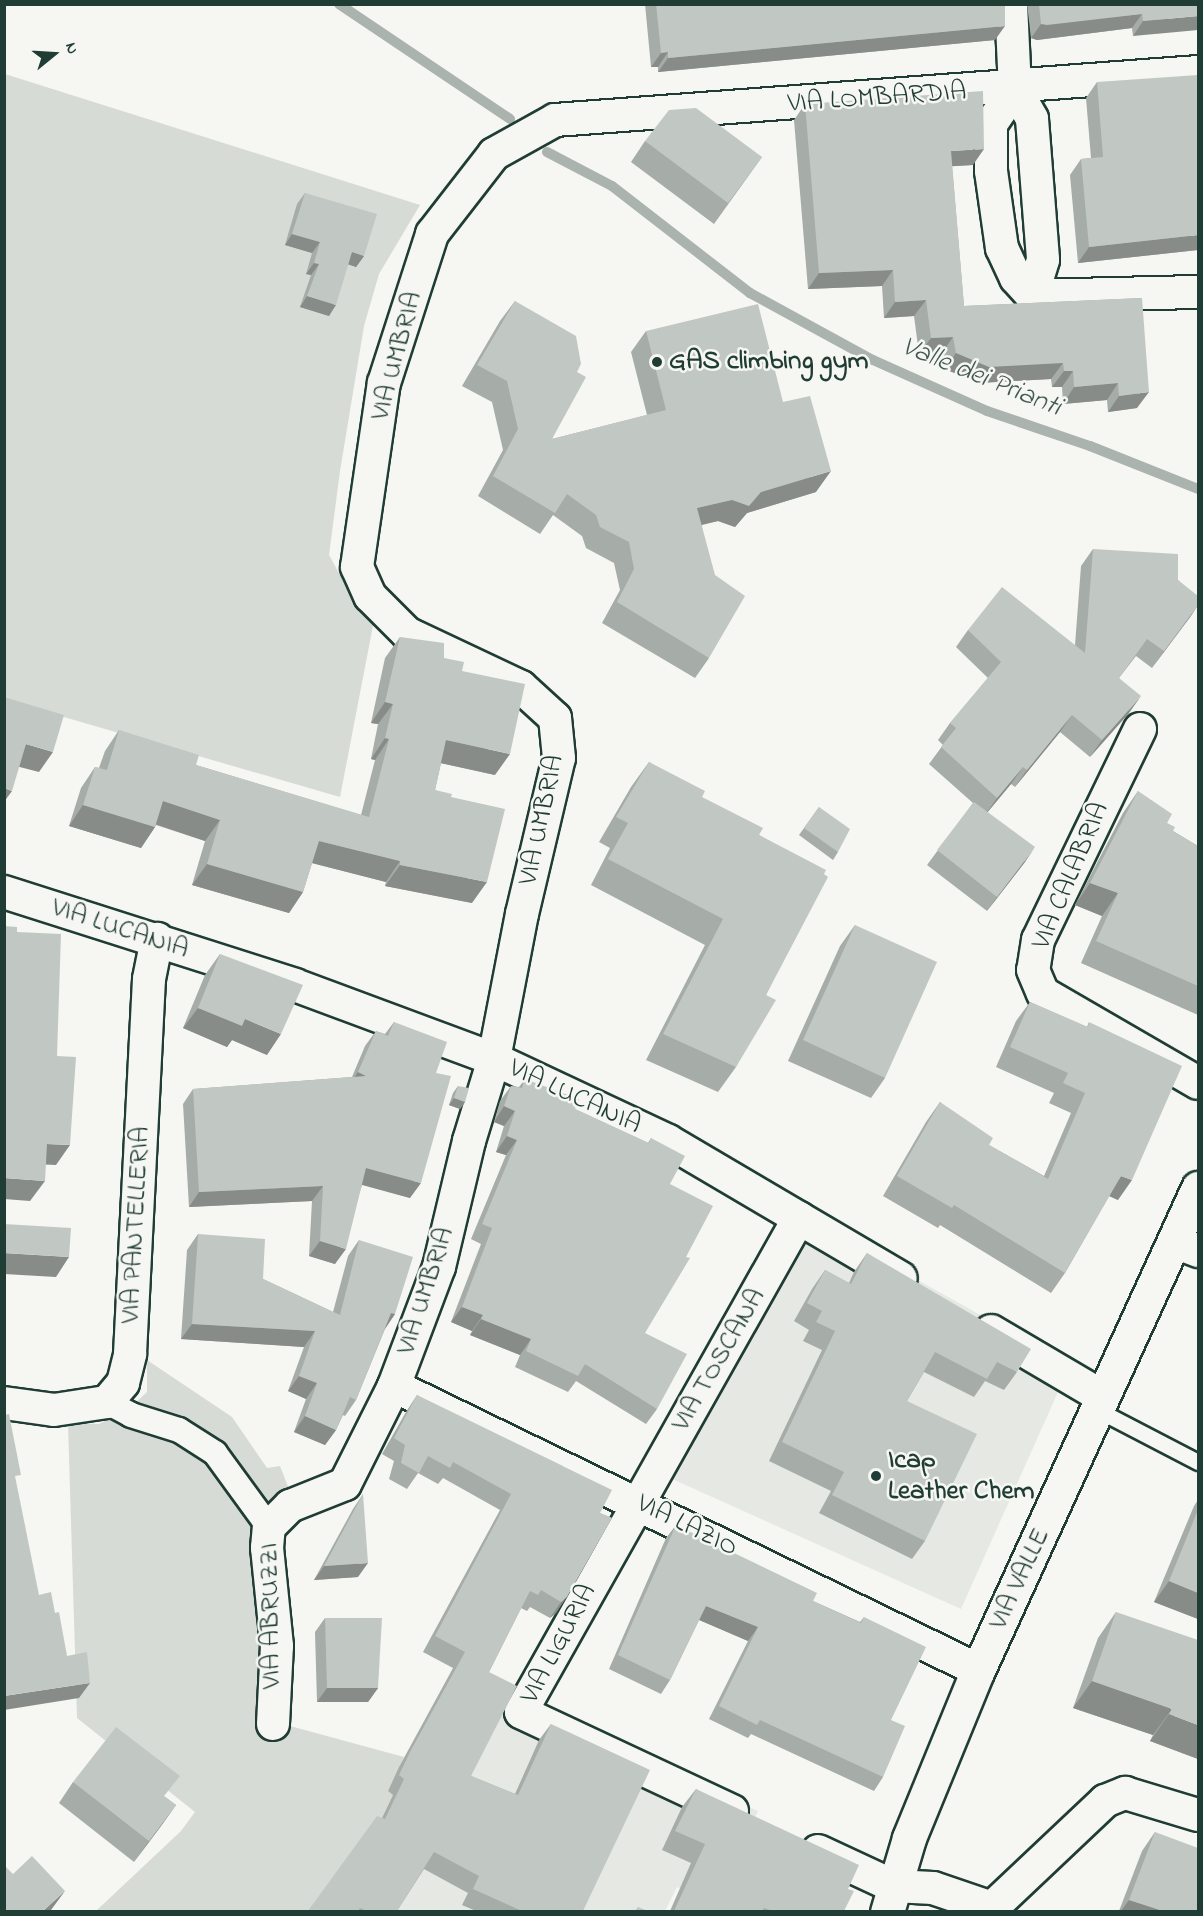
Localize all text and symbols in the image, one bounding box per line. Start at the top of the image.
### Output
north arrow [24,24,84,84]
text: N [58,40,84,57]
street label: VIA LOMBARDIA [787,76,967,120]
street label: VIA UMBRIA [364,288,430,424]
water label: Valle dei Prianti [896,331,1066,425]
place label: GAS climbing gym [669,346,868,378]
marker: GAS climbing gym [650,355,664,369]
street label: VIA UMBRIA [512,752,572,888]
street label: VIA CALABRIA [1025,798,1117,954]
street label: VIA LUCANIA [47,892,193,966]
street label: VIA LUCANIA [504,1052,646,1142]
street label: VIA PANTELLERIA [115,1126,157,1324]
street label: VIA UMBRIA [390,1223,462,1359]
street label: VIA TOSCANA [665,1283,773,1437]
place label: Icap Leather Chem [888,1444,1034,1507]
marker: Icap Leather Chem [869,1469,883,1483]
street label: VIA LAZIO [631,1488,743,1564]
street label: VIA VALLE [982,1523,1058,1635]
street label: VIA ABRUZZI [254,1543,288,1689]
street label: VIA LIGURIA [514,1579,604,1709]

